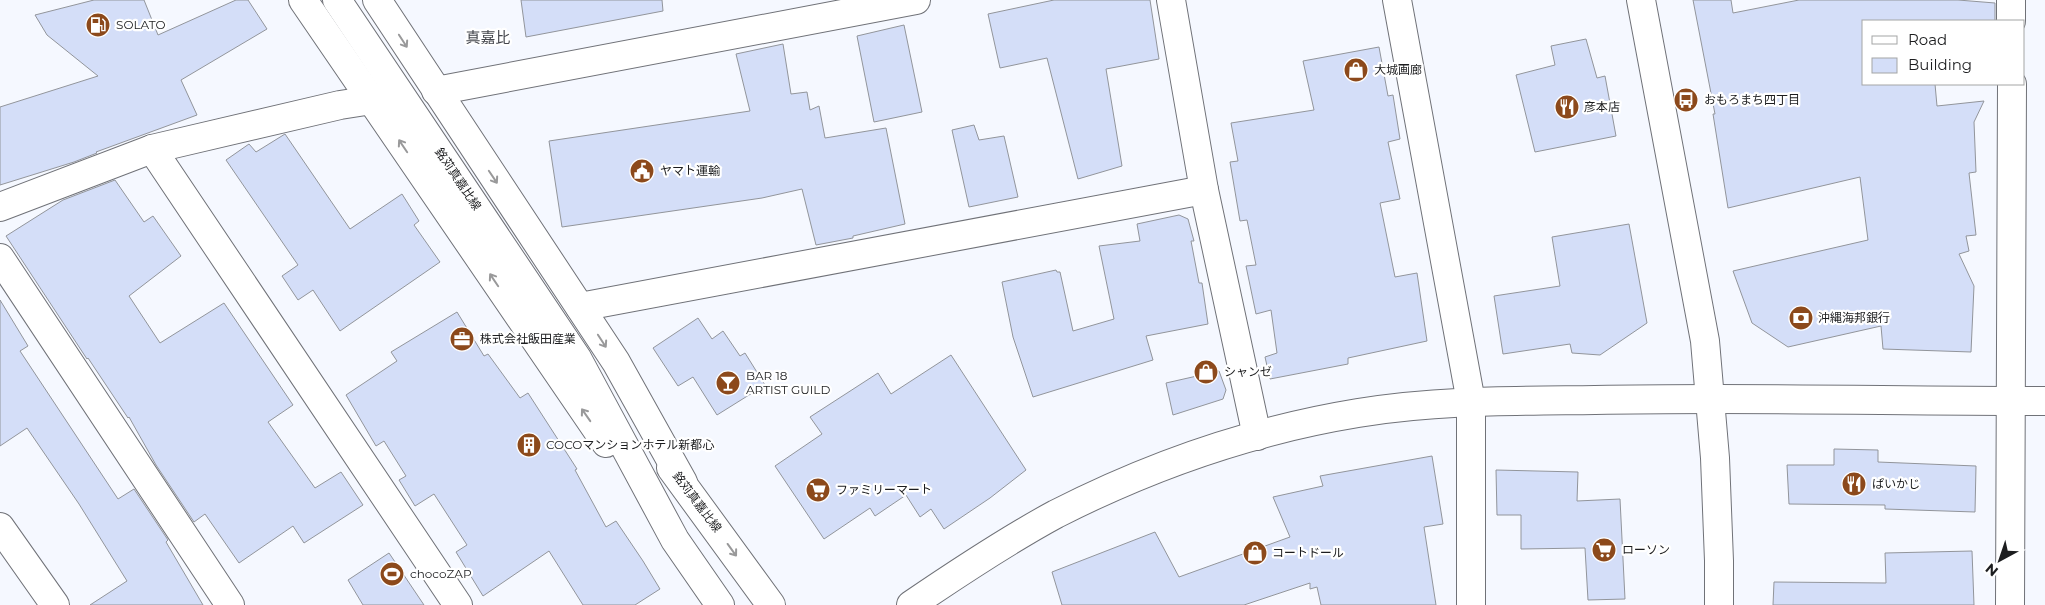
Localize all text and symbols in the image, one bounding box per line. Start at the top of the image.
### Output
fuel station icon: SOLATO [85,12,111,38]
place label: SOLATO [116,17,166,32]
legend [1862,20,2025,85]
district label: 真嘉比 [465,28,511,47]
text: Road [1908,30,1947,49]
one-way arrow [398,34,408,48]
text: Building [1908,55,1972,74]
shop icon: 大城画廊 [1343,57,1369,83]
place label: 大城画廊 [1374,62,1422,77]
bus stop icon: おもろまち四丁目 [1673,87,1699,113]
place label: おもろまち四丁目 [1704,92,1800,107]
restaurant icon: 彦本店 [1554,94,1580,120]
place label: 彦本店 [1584,99,1620,114]
one-way arrow [398,139,408,153]
street label: 銘苅真嘉比線 [432,145,485,213]
public building icon: ヤマト運輸 [629,158,655,184]
place label: ヤマト運輸 [660,163,720,178]
one-way arrow [488,169,498,183]
one-way arrow [489,274,499,288]
bank icon: 沖縄海邦銀行 [1788,305,1814,331]
place label: 沖縄海邦銀行 [1818,310,1890,325]
office icon: 株式会社飯田産業 [449,326,475,352]
place label: 株式会社飯田産業 [480,331,576,346]
one-way arrow [597,334,607,348]
shop icon: シャンゼ [1193,359,1219,385]
place label: シャンゼ [1224,364,1272,379]
place label: BAR 18 ARTIST GUILD [746,368,830,397]
bar icon: BAR 18 ARTIST GUILD [715,370,741,396]
one-way arrow [581,408,591,422]
building icon: COCOマンションホテル新都心 [516,432,542,458]
place label: COCOマンションホテル新都心 [546,437,714,452]
street label: 銘苅真嘉比線 [670,468,725,535]
restaurant icon: ぱいかじ [1841,471,1867,497]
place label: ぱいかじ [1872,476,1920,491]
supermarket icon: ファミリーマート [805,477,831,503]
place label: ファミリーマート [836,482,932,497]
north arrow [1975,535,2025,585]
supermarket icon: ローソン [1591,537,1617,563]
shop icon: コートドール [1242,540,1268,566]
place label: ローソン [1622,542,1670,557]
one-way arrow [727,543,737,557]
place label: コートドール [1272,545,1344,560]
text: N [1982,559,2002,580]
sports icon: chocoZAP [379,561,405,587]
place label: chocoZAP [410,566,472,581]

